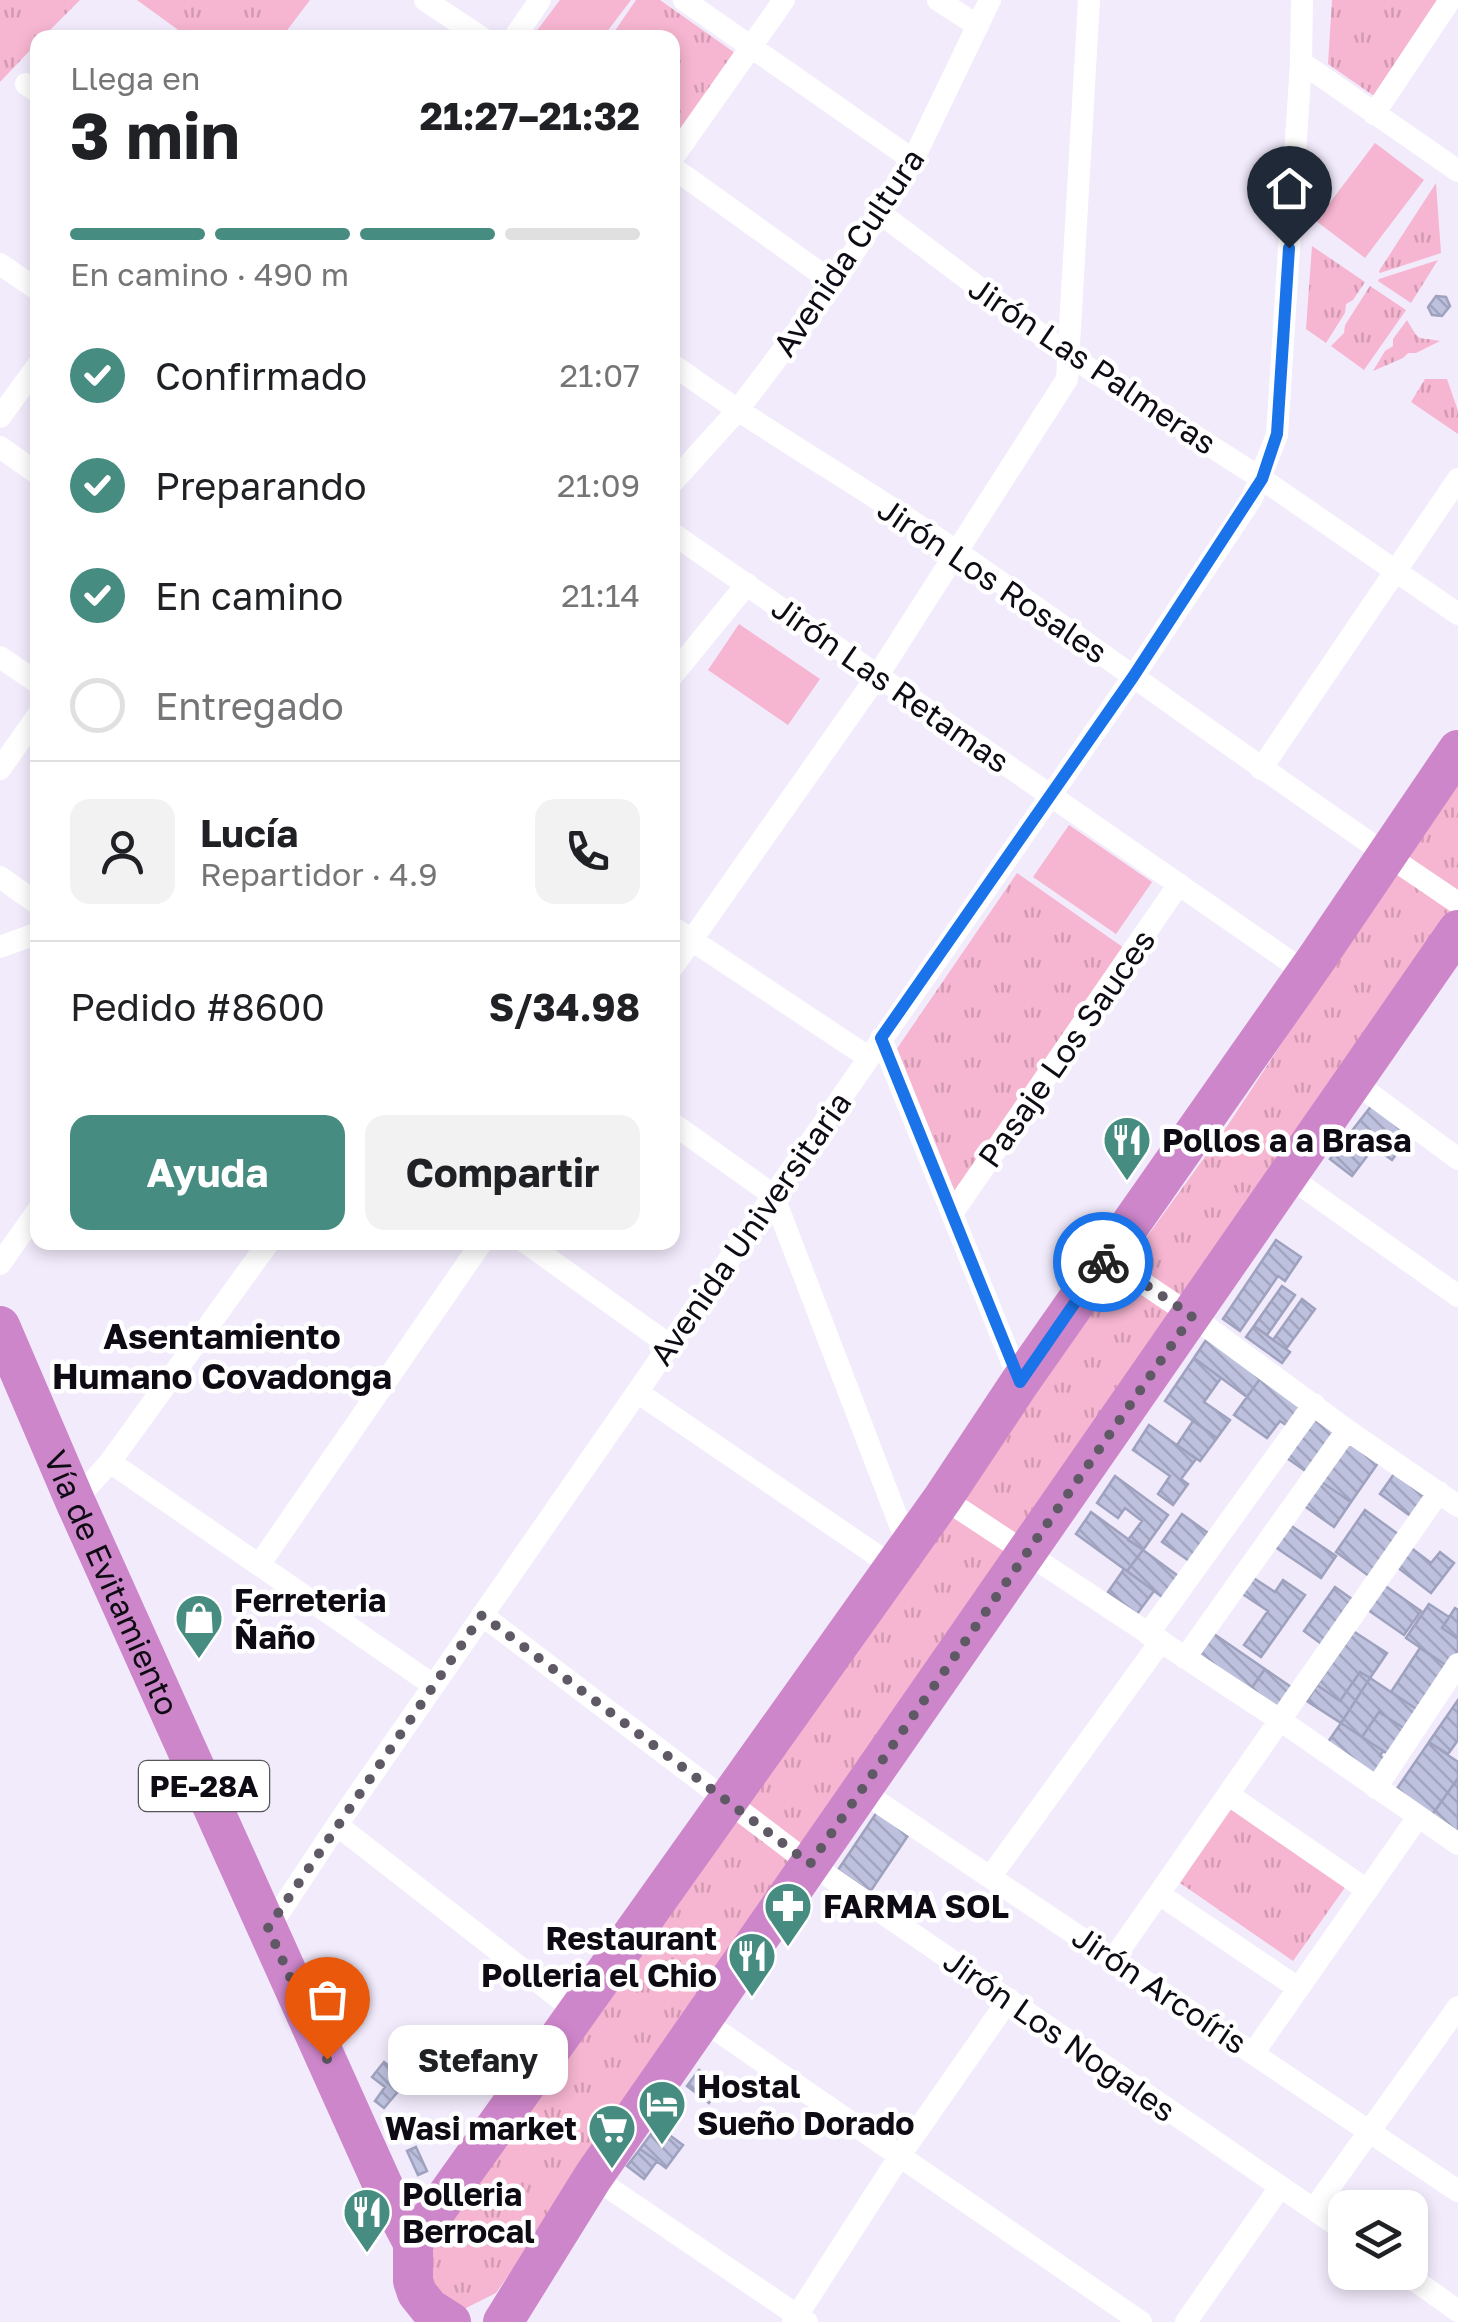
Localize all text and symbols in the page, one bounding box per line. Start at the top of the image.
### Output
text: Llega en [70,59,200,97]
text: 21:27–21:32 [420,93,640,138]
text: 3 min [70,95,240,173]
street label: Avenida Cultura [764,141,932,363]
pin [1247,146,1332,249]
icon: home [1262,161,1317,216]
text: En camino · 490 m [70,255,349,293]
street label: Jirón Las Palmeras [962,268,1224,462]
icon: check [70,348,125,403]
text: Confirmado [155,353,367,398]
text: 21:07 [560,356,640,394]
icon: check [70,458,125,513]
text: Preparando [155,463,367,508]
text: 21:09 [557,466,640,504]
street label: Jirón Los Rosales [871,489,1115,671]
icon: check [70,568,125,623]
text: En camino [155,573,343,618]
text: 21:14 [561,576,640,614]
street label: Jirón Las Retamas [765,588,1017,780]
text: Entregado [155,683,344,728]
button: person [70,799,175,904]
button: phone [535,799,640,904]
text: Lucía [200,810,298,855]
text: Repartidor · 4.9 [200,855,438,893]
street label: Pasaje Los Sauces [970,922,1162,1174]
text: Pedido #8600 [70,984,325,1029]
text: S/34.98 [489,984,640,1029]
street label: Avenida Universitaria [641,1084,859,1372]
restaurant icon: Pollos a a Brasa [1101,1114,1153,1182]
button: Ayuda [70,1115,345,1230]
button: Compartir [365,1115,640,1230]
place label: Pollos a a Brasa [1162,1121,1411,1159]
courier [1053,1212,1153,1312]
icon: bike [1076,1235,1131,1290]
district label: Asentamiento Humano Covadonga [52,1315,392,1397]
street label: Vía de Evitamiento [37,1444,188,1721]
place label: Ferreteria Ñaño [234,1581,386,1656]
shop icon: Ferreteria Ñaño [173,1592,225,1660]
road number: PE-28A [139,1761,269,1811]
pharmacy icon: FARMA SOL [762,1880,814,1948]
place label: FARMA SOL [823,1887,1009,1925]
street label: Jirón Arcoíris [1066,1917,1254,2061]
place label: Restaurant Polleria el Chio [481,1919,717,1994]
restaurant icon: Restaurant Polleria el Chio [726,1930,778,1998]
street label: Jirón Los Nogales [937,1941,1183,2129]
pin [285,1957,370,2060]
icon: bag [300,1972,355,2027]
callout: Stefany [387,2024,567,2094]
text: Stefany [418,2041,538,2079]
place label: Hostal Sueño Dorado [697,2067,914,2142]
hotel icon: Hostal Sueño Dorado [636,2078,688,2146]
supermarket icon: Wasi market [586,2102,638,2170]
place label: Wasi market [385,2109,577,2147]
place label: Polleria Berrocal [402,2175,535,2250]
restaurant icon: Polleria Berrocal [341,2186,393,2254]
map controls [1328,2190,1428,2290]
button: layers [1328,2190,1428,2290]

